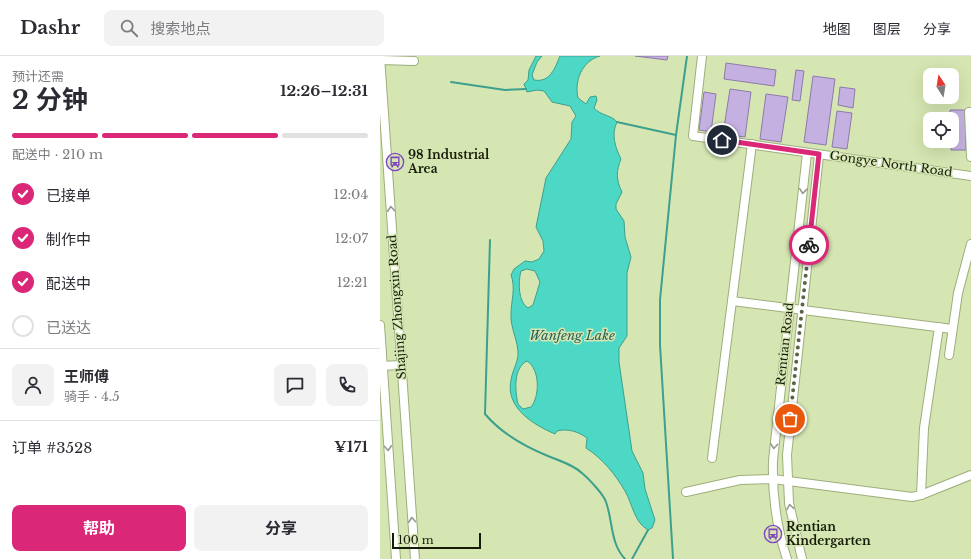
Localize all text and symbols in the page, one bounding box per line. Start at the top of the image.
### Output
search box [104,10,384,46]
text: Dashr [20,16,80,39]
icon: search [118,17,140,39]
text: 搜索地点 [150,19,210,38]
text: 地图 [823,20,851,38]
text: 图层 [873,20,901,38]
text: 分享 [923,20,951,38]
text: 预计还需 [12,68,64,85]
north arrow [923,68,959,104]
map controls [923,68,959,148]
text: 12:26–12:31 [280,81,368,100]
text: 2 分钟 [12,84,88,116]
button: locate [923,112,959,148]
pin [705,123,739,157]
icon: home [711,129,733,151]
text: 配送中 · 210 m [12,146,103,163]
place label: 98 Industrial Area [407,147,490,176]
street label: Gongye North Road [829,147,953,180]
bus stop icon: 98 Industrial Area [385,152,405,172]
icon: check [12,183,34,205]
text: 已接单 [46,186,91,205]
text: 12:04 [334,186,368,203]
one-way arrow [798,188,807,195]
one-way arrow [386,206,395,212]
courier [789,225,829,265]
icon: check [12,227,34,249]
text: 制作中 [46,230,91,249]
text: 12:07 [335,230,368,247]
street label: Shajing Zhongxin Road [384,234,409,380]
icon: bike [798,234,820,256]
icon: check [12,271,34,293]
text: 配送中 [46,274,91,293]
text: 12:21 [337,274,368,291]
street label: Rentian Road [773,302,796,386]
text: 已送达 [46,318,91,337]
water label: Wanfeng Lake [529,327,615,344]
button: person [12,364,54,406]
button: chat [274,364,316,406]
button: phone [326,364,368,406]
text: 王师傅 [64,367,109,386]
text: 骑手 · 4.5 [64,388,120,405]
pin [773,402,807,436]
icon: bag [779,408,801,430]
text: ¥171 [334,437,368,456]
text: 订单 #3528 [12,438,92,457]
one-way arrow [770,443,779,449]
one-way arrow [384,445,393,451]
one-way arrow [786,504,795,511]
button: 帮助 [12,505,186,551]
button: 分享 [194,505,368,551]
one-way arrow [408,517,417,523]
place label: Rentian Kindergarten [786,519,871,548]
bus stop icon: Rentian Kindergarten [763,524,783,544]
scale bar [392,531,481,550]
text: 100 m [398,533,434,547]

